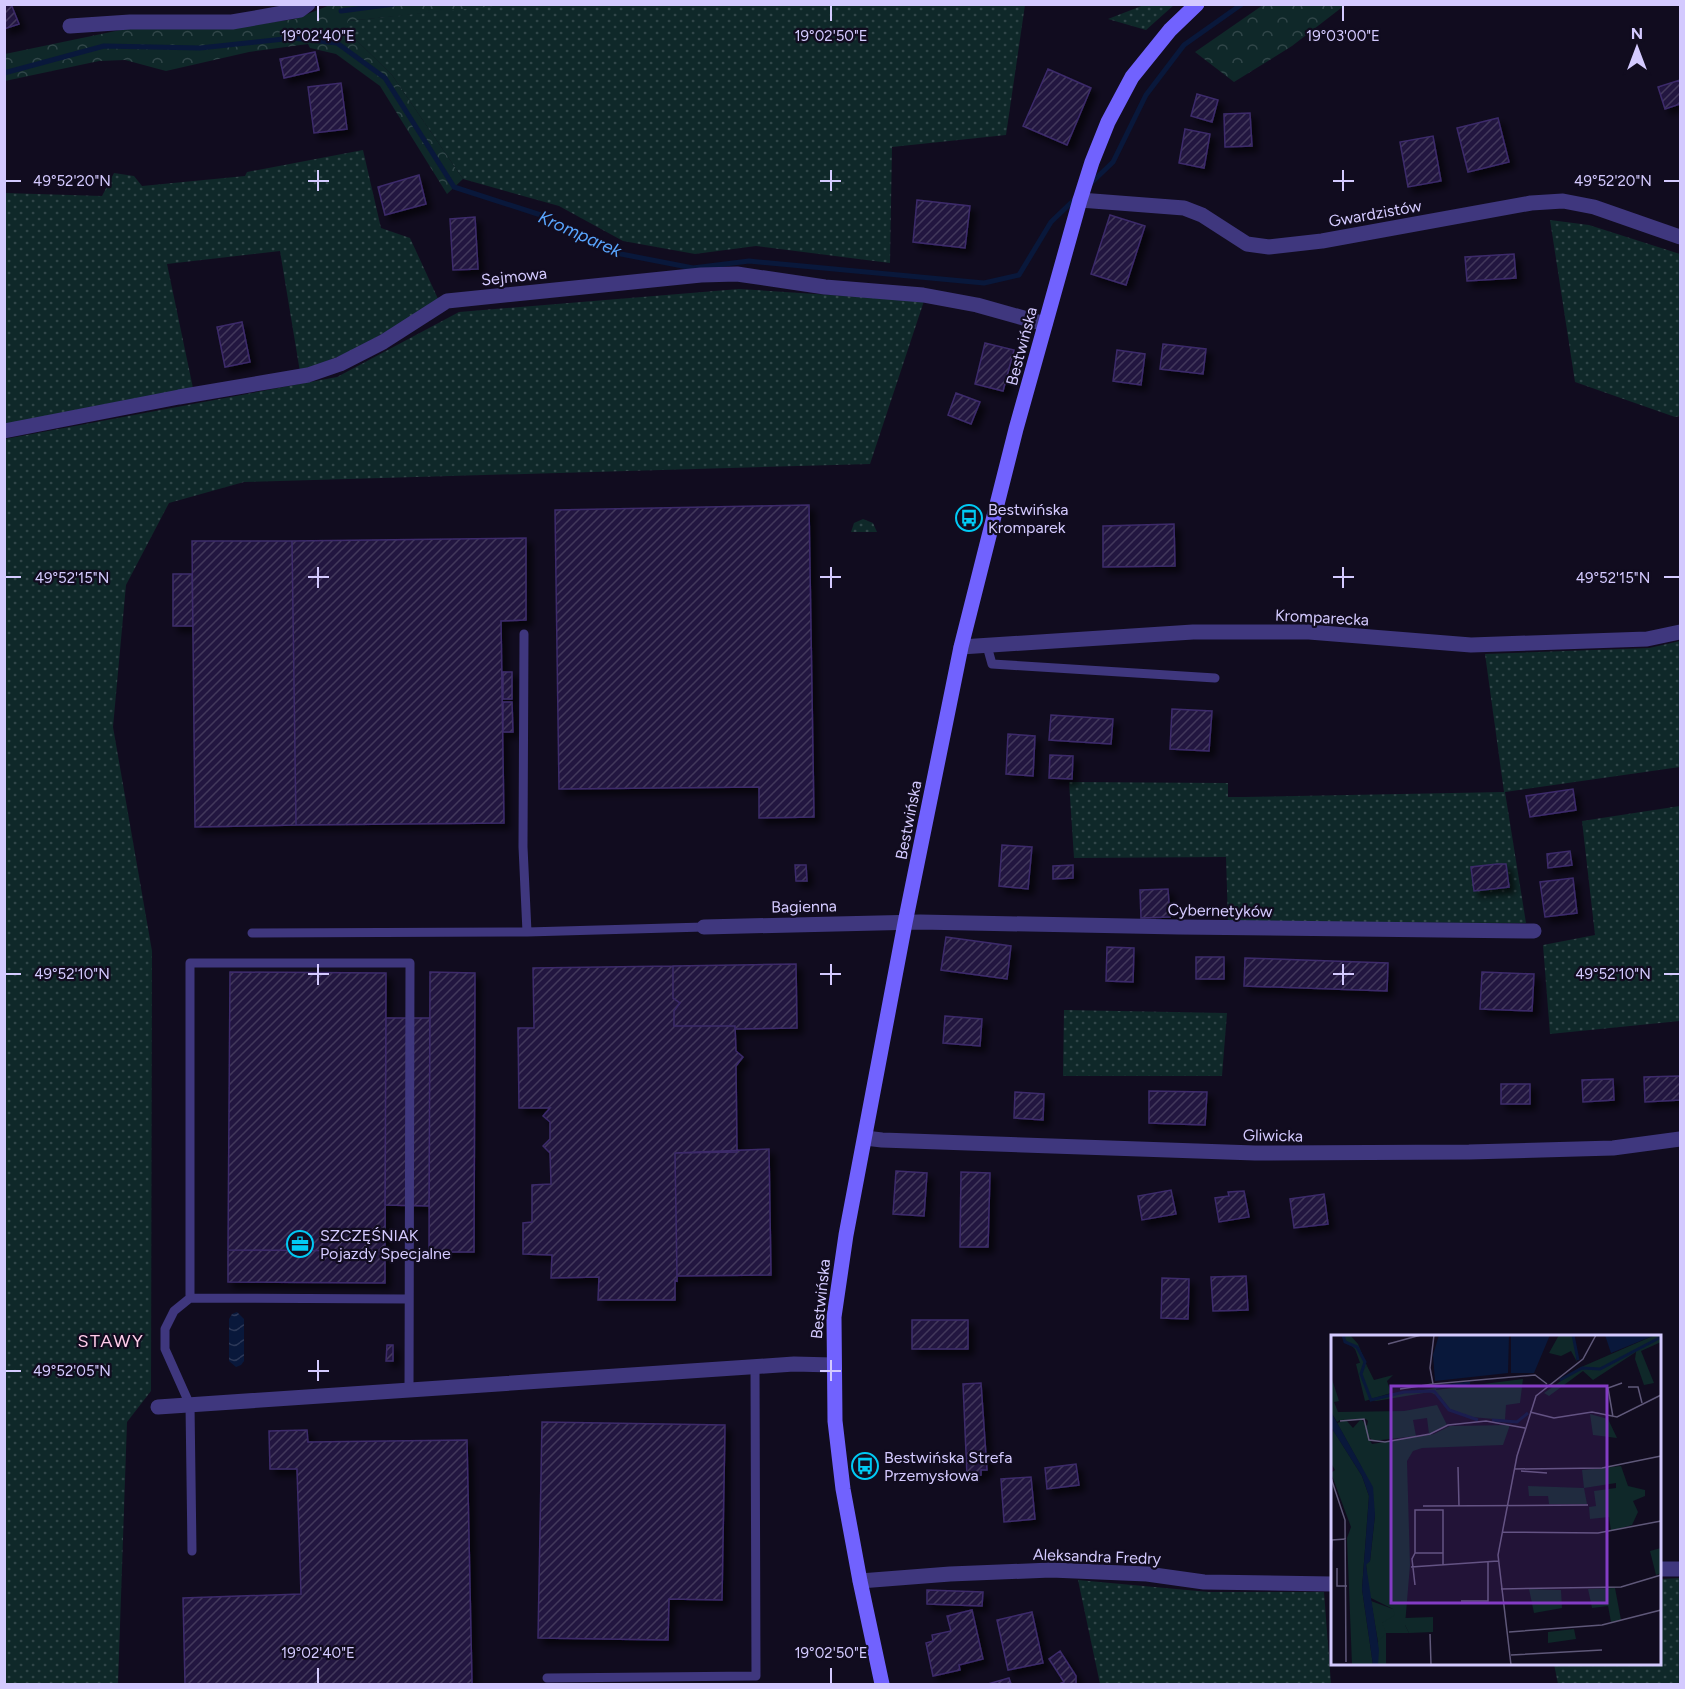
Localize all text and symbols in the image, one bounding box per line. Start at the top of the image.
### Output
north arrow [1607,18,1667,78]
text: N [1631,24,1643,43]
text: 19°02'40"E [281,27,355,45]
text: 19°02'50"E [794,27,868,45]
text: 19°03'00"E [1306,27,1380,45]
text: 49°52'20"N [33,172,111,190]
text: 49°52'20"N [1574,172,1652,190]
street label: Gwardzistów [1327,196,1424,231]
water label: Kromparek [535,206,626,263]
street label: Sejmowa [480,264,548,289]
street label: Bestwińska [1002,305,1041,387]
place label: Bestwińska Kromparek [988,500,1068,537]
bus stop icon: Bestwińska Kromparek [954,503,984,533]
text: 49°52'15"N [35,569,109,587]
text: 49°52'15"N [1576,569,1650,587]
street label: Kromparecka [1274,606,1370,629]
street label: Bestwińska [891,779,925,861]
street label: Bagienna [771,896,837,917]
street label: Cybernetyków [1167,900,1273,921]
text: 49°52'10"N [34,965,110,983]
text: 49°52'10"N [1575,965,1651,983]
street label: Gliwicka [1243,1125,1303,1146]
place label: SZCZĘŚNIAK Pojazdy Specjalne [320,1226,451,1263]
office icon: SZCZĘŚNIAK Pojazdy Specjalne [285,1229,315,1259]
street label: Bestwińska [807,1258,834,1340]
district label: STAWY [78,1330,145,1352]
inset map [1331,1335,1661,1665]
text: 49°52'05"N [33,1362,111,1380]
place label: Bestwińska Strefa Przemysłowa [884,1448,1012,1485]
bus stop icon: Bestwińska Strefa Przemysłowa [850,1451,880,1481]
street label: Aleksandra Fredry [1033,1545,1162,1568]
text: 19°02'40"E [281,1644,355,1662]
text: 19°02'50"E [794,1644,868,1662]

